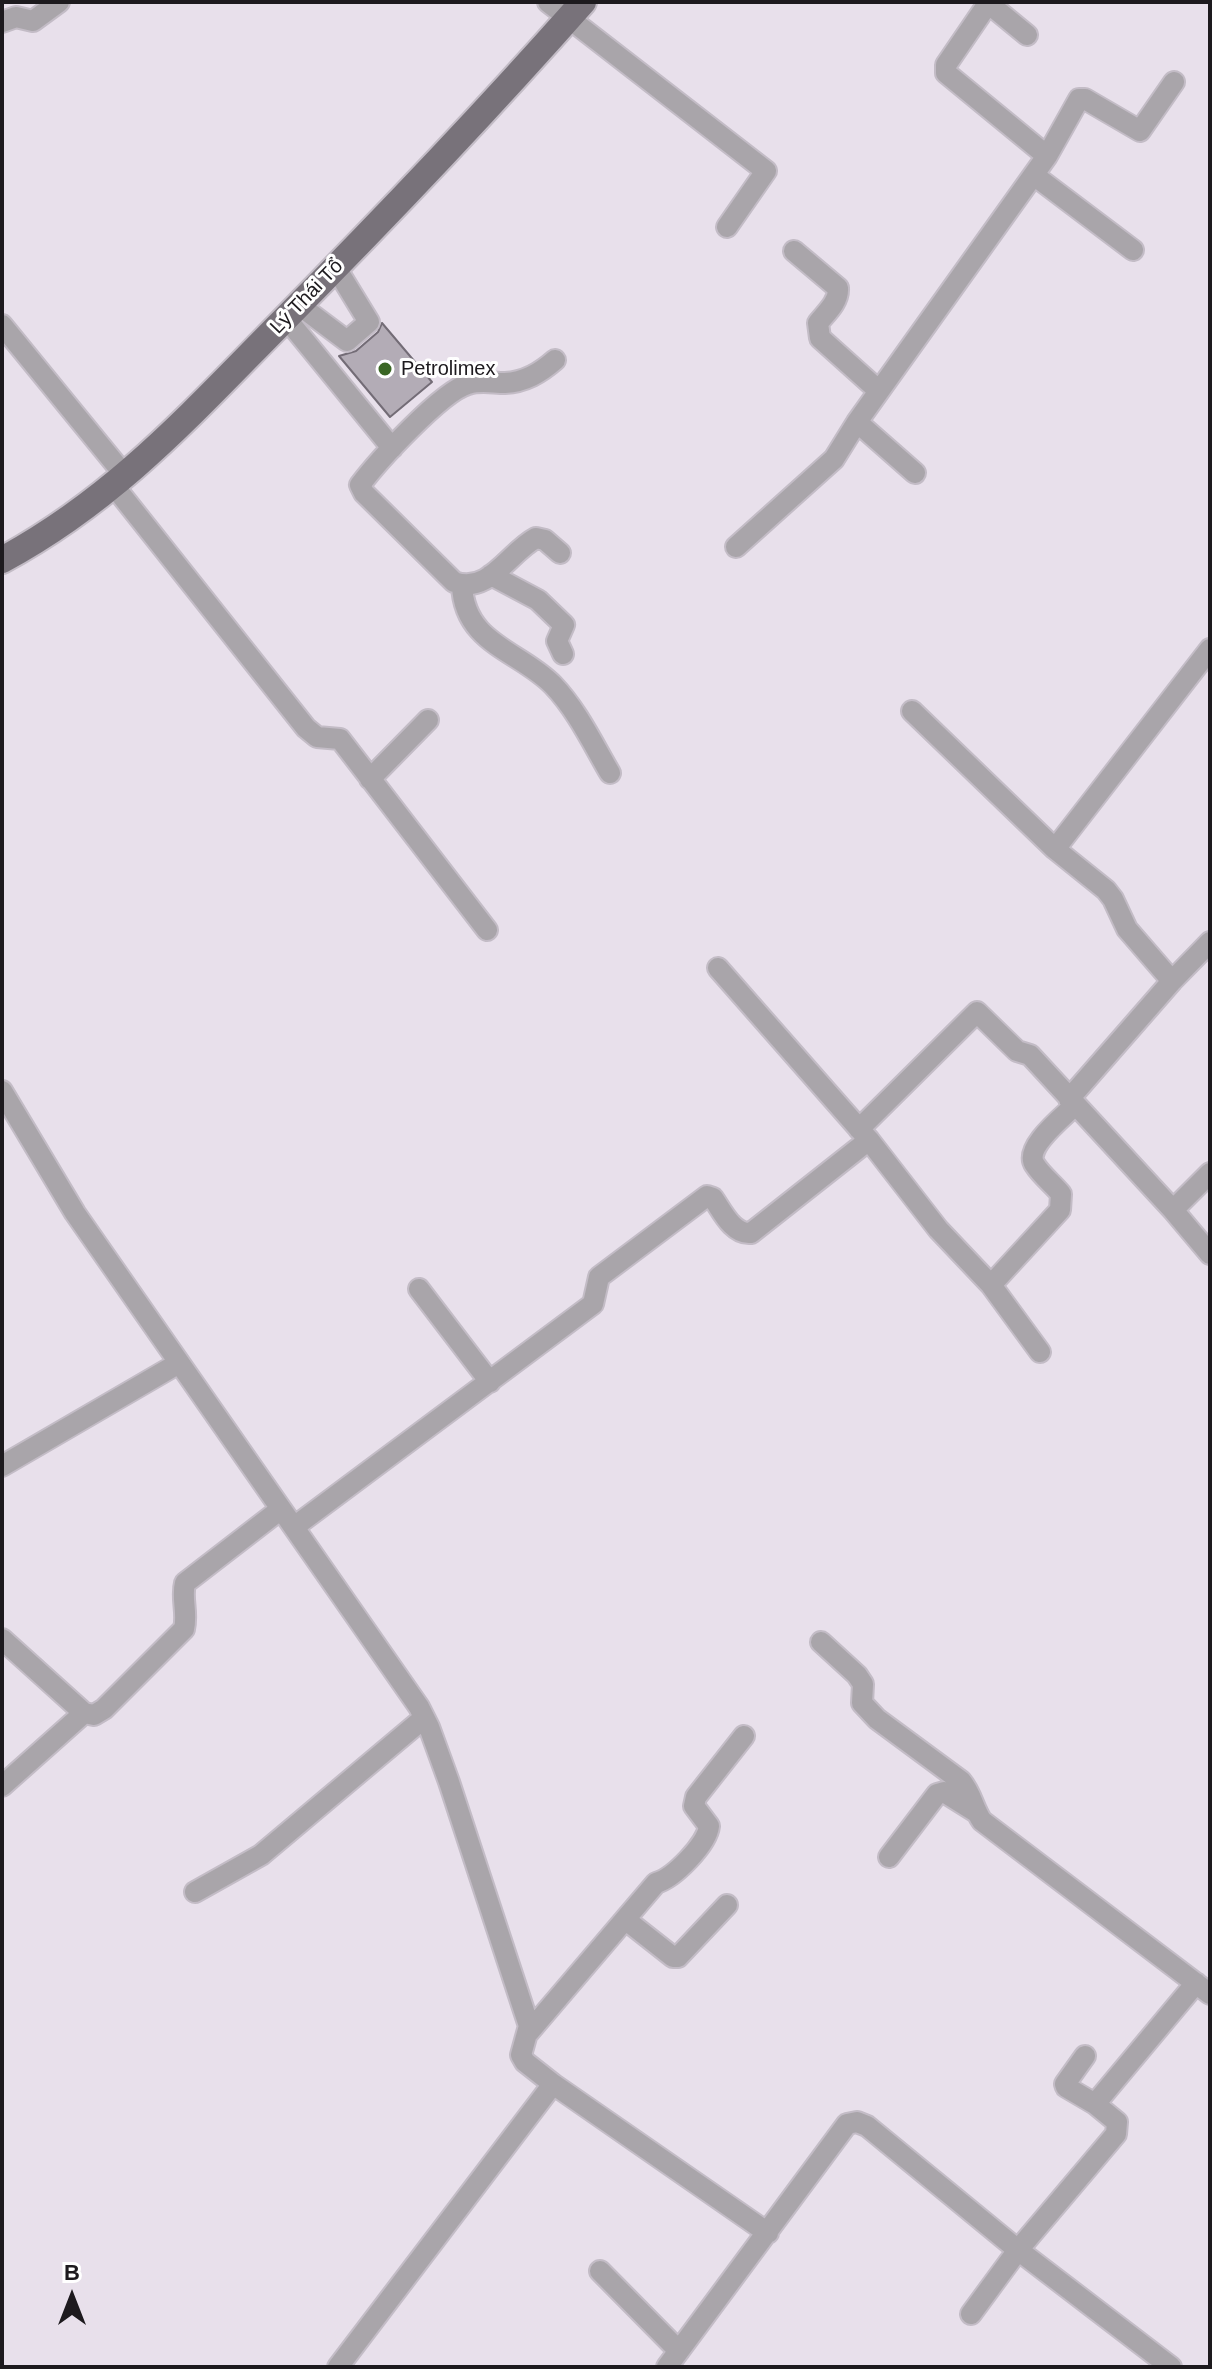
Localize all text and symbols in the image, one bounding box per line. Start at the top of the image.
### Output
street label: Lý Thái Tổ [266,255,348,339]
place label: Petrolimex [401,357,495,381]
marker: Petrolimex [376,360,394,378]
north arrow [32,2257,112,2337]
text: B [64,2260,80,2285]

